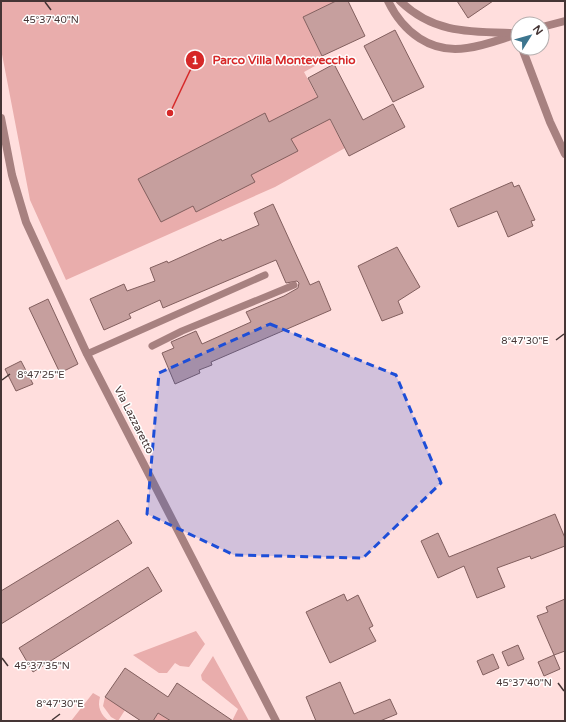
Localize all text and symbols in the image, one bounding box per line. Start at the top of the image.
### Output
text: 45°37'40"N [23,14,79,26]
north arrow [510,16,550,56]
text: N [530,23,545,38]
callout: Parco Villa Montevecchio [185,48,364,72]
text: 1 [191,53,199,67]
text: Parco Villa Montevecchio [212,53,356,67]
text: 8°47'30"E [501,335,549,347]
text: 8°47'25"E [17,369,65,381]
street label: Via Lazzaretto [111,384,157,456]
text: 45°37'35"N [14,660,70,672]
text: 45°37'40"N [496,677,552,689]
text: 8°47'30"E [36,698,84,710]

